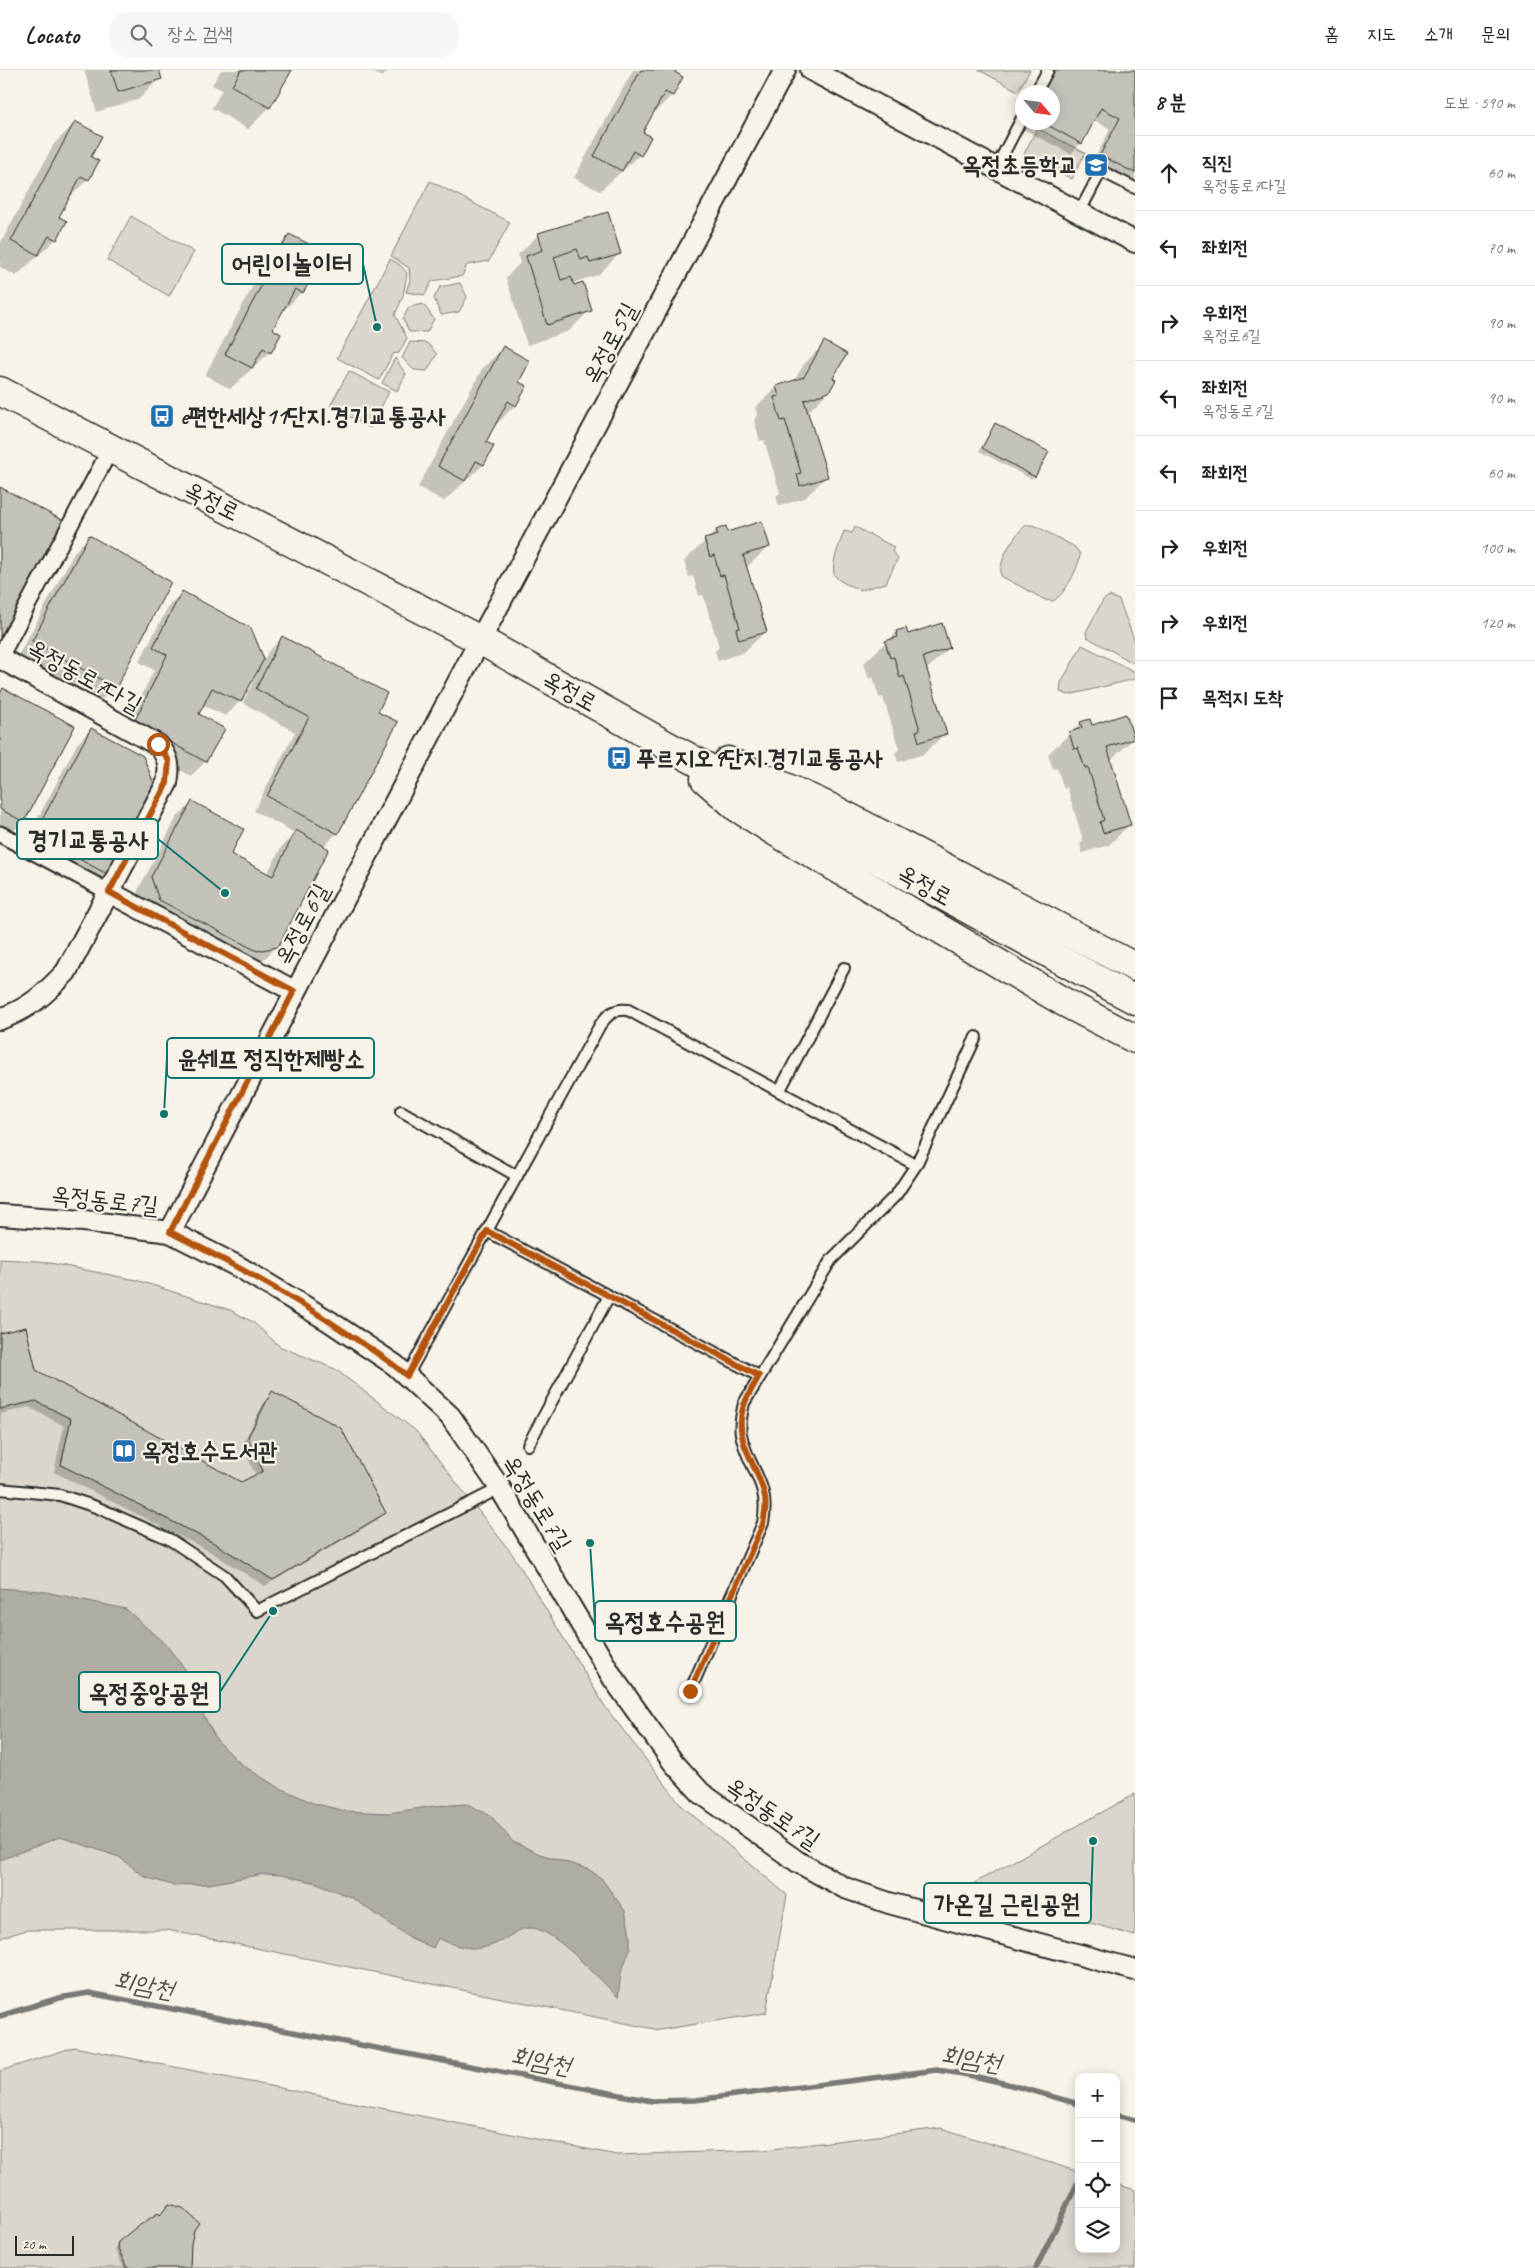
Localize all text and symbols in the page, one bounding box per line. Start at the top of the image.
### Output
search box [109,12,459,57]
text: Locato [25,20,79,50]
icon: search [127,21,155,49]
text: 장소 검색 [167,22,233,46]
text: 홈 [1325,23,1339,45]
text: 지도 [1367,23,1396,45]
text: 소개 [1424,23,1453,45]
text: 문의 [1481,23,1510,45]
north arrow [1015,85,1060,130]
text: 8 분 [1155,89,1186,115]
text: 도보 · 590 m [1444,93,1515,113]
place label: 옥정초등학교 [962,150,1078,180]
text: 직진 [1202,151,1233,175]
school or university icon: 옥정초등학교 [1083,152,1109,178]
icon: ahead [1155,159,1183,187]
text: 60 m [1488,163,1515,183]
text: 옥정동로7다길 [1202,176,1286,196]
icon: left [1155,234,1183,262]
text: 좌회전 [1202,236,1248,260]
text: 70 m [1488,238,1515,258]
callout: 어린이놀이터 [222,244,363,284]
text: 어린이놀이터 [232,248,352,280]
street label: 옥정로5길 [576,297,644,389]
text: 우회전 [1202,301,1248,325]
icon: right [1155,309,1183,337]
text: 90 m [1488,313,1515,333]
text: 옥정로6길 [1202,326,1261,346]
text: 좌회전 [1202,376,1248,400]
icon: left [1155,384,1183,412]
text: 90 m [1488,388,1515,408]
place label: e편한세상11단지.경기교통공사 [180,401,446,431]
text: 옥정동로7길 [1202,401,1274,421]
bus stop icon: e편한세상11단지.경기교통공사 [149,403,175,429]
icon: left [1155,459,1183,487]
text: 좌회전 [1202,461,1248,485]
text: 60 m [1488,463,1515,483]
street label: 옥정로 [179,474,245,528]
icon: right [1155,534,1183,562]
text: 우회전 [1202,536,1248,560]
text: 100 m [1481,538,1515,558]
icon: right [1155,609,1183,637]
text: 우회전 [1202,611,1248,635]
text: 120 m [1481,613,1515,633]
street label: 옥정동로7다길 [22,632,148,720]
street label: 옥정로 [537,664,603,718]
icon: arrive [1155,684,1183,712]
text: 목적지 도착 [1202,686,1283,710]
route start [147,733,170,756]
place label: 푸르지오9단지.경기교통공사 [636,743,883,773]
bus stop icon: 푸르지오9단지.경기교통공사 [606,745,632,771]
callout: 경기교통공사 [17,819,158,859]
text: 경기교통공사 [28,824,149,856]
street label: 옥정로 [892,858,958,912]
street label: 옥정로6길 [268,878,336,970]
callout: 윤쉐프 정직한제빵소 [167,1038,374,1078]
text: 윤쉐프 정직한제빵소 [177,1043,365,1075]
street label: 옥정동로7길 [50,1179,160,1221]
place label: 옥정호수도서관 [142,1436,278,1466]
library icon: 옥정호수도서관 [111,1438,137,1464]
street label: 옥정동로7길 [496,1450,578,1556]
callout: 옥정호수공원 [595,1601,736,1641]
text: 옥정호수공원 [605,1606,725,1638]
callout: 옥정중앙공원 [79,1672,220,1712]
text: 옥정중앙공원 [89,1677,209,1709]
route end [679,1680,702,1703]
street label: 옥정동로7길 [720,1771,826,1855]
callout: 가온길 근린공원 [924,1883,1091,1923]
text: 가온길 근린공원 [934,1888,1080,1920]
water label: 회암천 [111,1964,180,2007]
water label: 회암천 [939,2038,1006,2080]
water label: 회암천 [508,2040,577,2083]
map controls [1075,2073,1120,2253]
button: + [1075,2073,1120,2118]
button: − [1075,2118,1120,2163]
button: locate [1075,2163,1120,2208]
button: layers [1075,2208,1120,2253]
scale bar [15,2233,74,2256]
text: 20 m [22,2236,46,2253]

